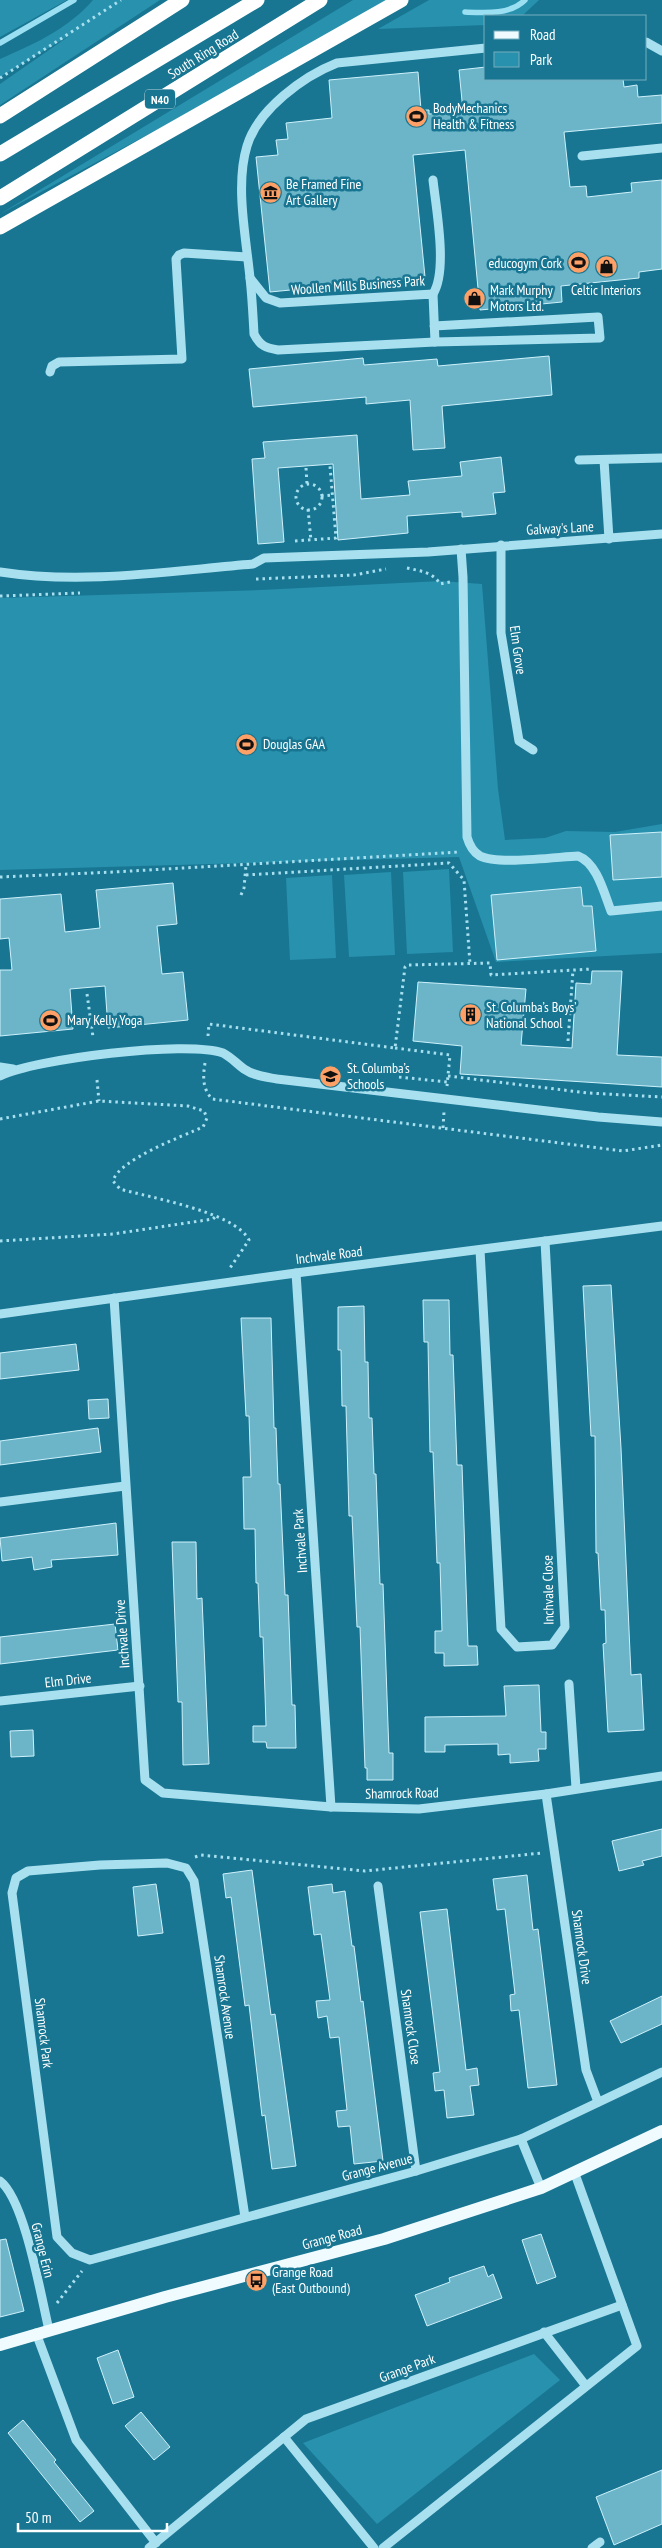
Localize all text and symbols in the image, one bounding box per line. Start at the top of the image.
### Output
legend [484,15,647,80]
street label: South Ring Road [164,25,242,83]
text: Road [530,25,556,44]
text: Park [530,50,552,69]
road number: N40 [145,90,175,108]
place label: BodyMechanics Health & Fitness [433,99,515,133]
sports icon: BodyMechanics Health & Fitness [405,104,429,128]
place label: Be Framed Fine Art Gallery [286,175,361,209]
museum icon: Be Framed Fine Art Gallery [258,180,282,204]
sports icon: educogym Cork [566,251,590,275]
place label: educogym Cork [489,254,563,272]
shop icon: Celtic Interiors [594,255,618,279]
street label: Woollen Mills Business Park [290,271,426,299]
place label: Mark Murphy Motors Ltd. [490,281,553,315]
place label: Celtic Interiors [571,281,641,299]
shop icon: Mark Murphy Motors Ltd. [462,286,486,310]
street label: Galway's Lane [526,517,594,539]
street label: Elm Grove [506,624,530,676]
sports icon: Douglas GAA [235,732,259,756]
place label: Douglas GAA [263,735,326,753]
place label: St. Columba’s Boys’ National School [486,998,576,1032]
building icon: St. Columba’s Boys’ National School [458,1003,482,1027]
sports icon: Mary Kelly Yoga [39,1008,63,1032]
place label: Mary Kelly Yoga [67,1011,142,1029]
place label: St. Columba’s Schools [347,1059,410,1093]
school or university icon: St. Columba’s Schools [319,1064,343,1088]
street label: Inchvale Road [294,1242,364,1268]
street label: Inchvale Park [289,1508,311,1574]
street label: Inchvale Close [538,1555,558,1625]
street label: Inchvale Drive [111,1599,133,1669]
street label: Elm Drive [44,1669,92,1691]
street label: Shamrock Road [365,1783,439,1803]
street label: Shamrock Drive [568,1908,596,1986]
street label: Shamrock Avenue [210,1954,240,2040]
street label: Shamrock Close [397,1988,425,2066]
street label: Shamrock Park [31,1997,57,2070]
street label: Grange Avenue [340,2149,414,2185]
street label: Grange Road [300,2220,364,2254]
street label: Grange Erin [27,2221,59,2279]
place label: Grange Road (East Outbound) [272,2263,350,2297]
bus stop icon: Grange Road (East Outbound) [244,2268,268,2292]
street label: Grange Park [377,2349,438,2386]
scale bar [18,2500,166,2532]
text: 50 m [25,2508,51,2527]

